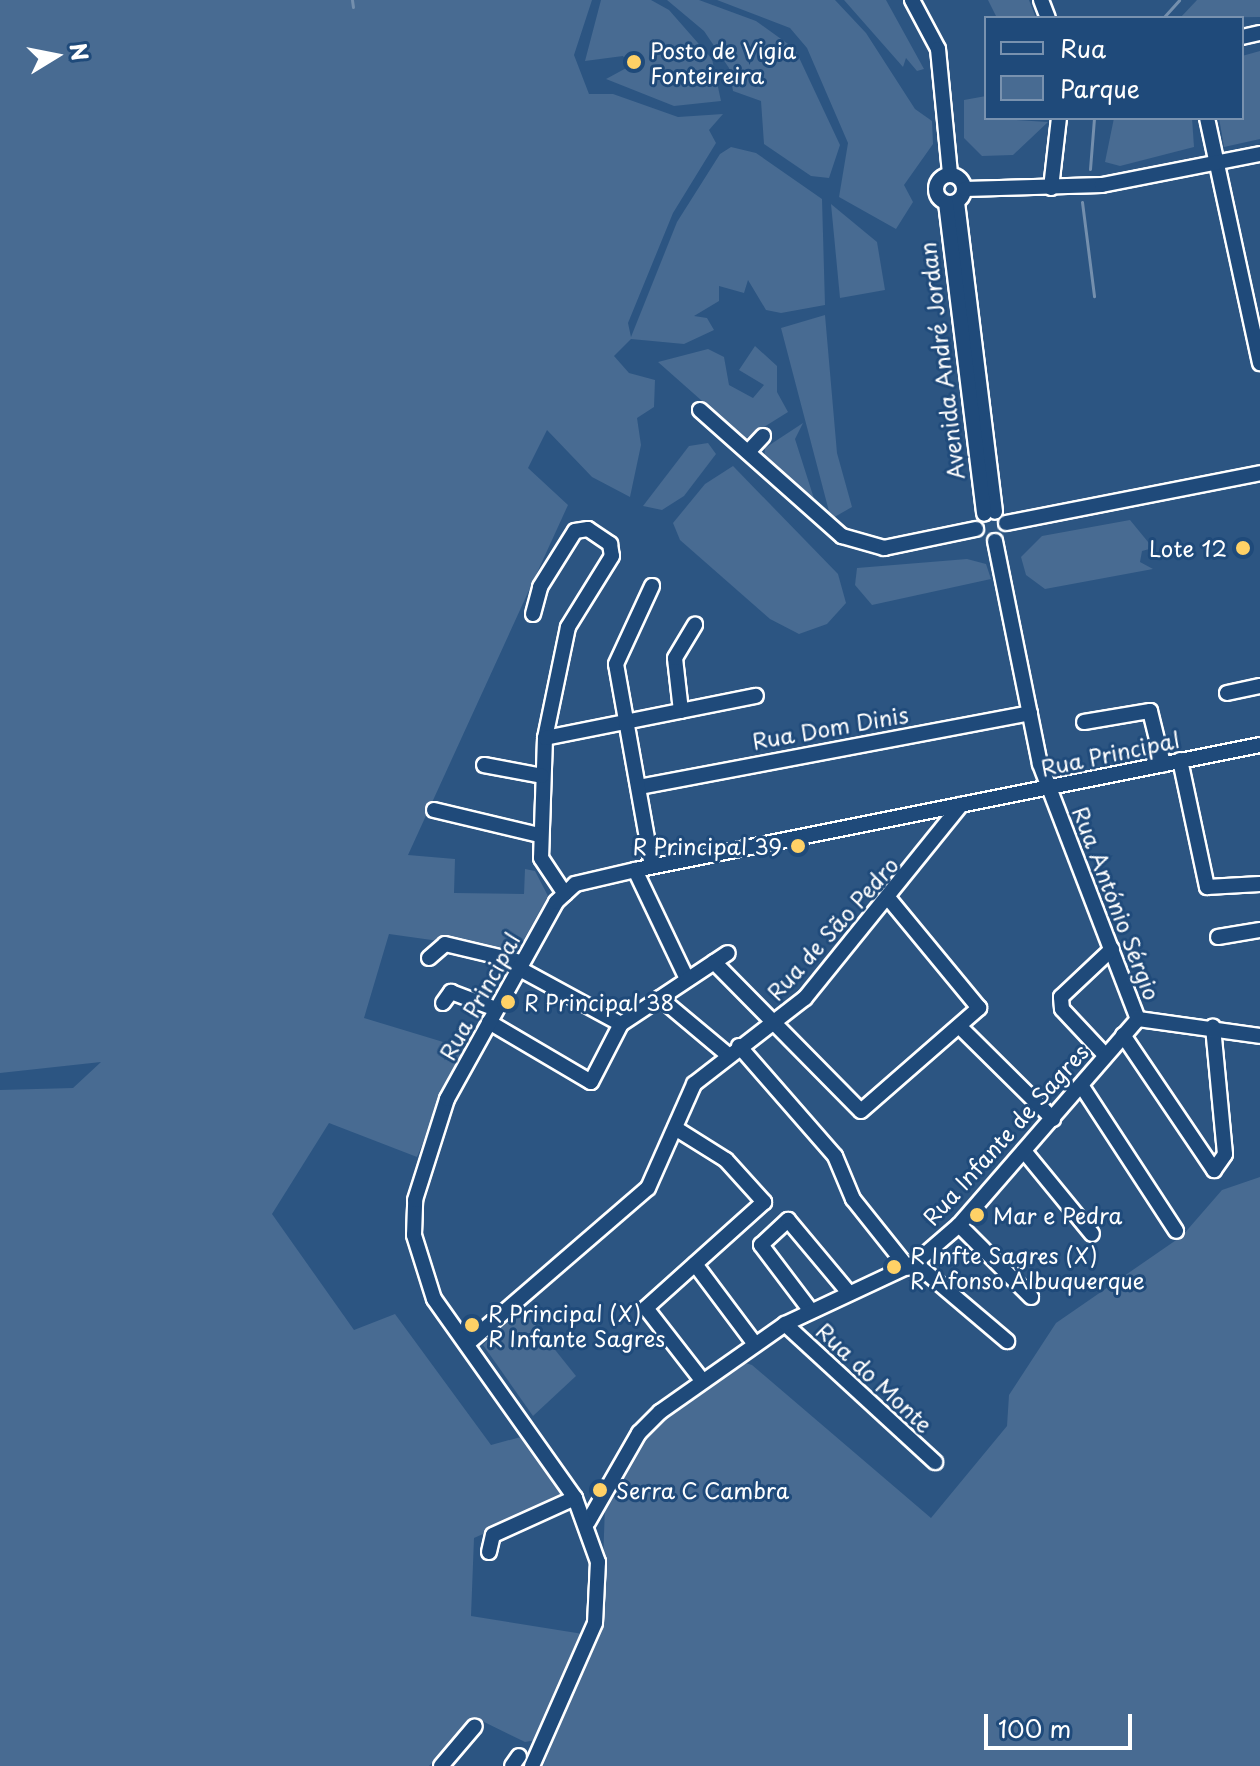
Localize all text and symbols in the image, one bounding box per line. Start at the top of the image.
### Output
north arrow [16,16,96,96]
legend [984,16,1244,120]
text: Rua [1060,30,1106,66]
place label: Posto de Vigia Fonteireira [650,36,797,88]
text: N [62,40,98,63]
marker: Posto de Vigia Fonteireira [625,53,643,71]
text: Parque [1060,70,1140,106]
street label: Avenida André Jordan [913,241,969,481]
place label: Lote 12 [1150,535,1227,561]
marker: Lote 12 [1234,539,1252,557]
street label: Rua Dom Dinis [750,700,910,754]
street label: Rua Principal [1038,725,1182,781]
street label: Rua António Sérgio [1068,802,1166,1004]
place label: R Principal 39 [632,833,782,859]
marker: R Principal 39 [789,837,807,855]
street label: Rua de São Pedro [760,850,904,1006]
street label: Rua Principal [433,928,525,1064]
place label: R Principal 38 [524,989,675,1015]
marker: R Principal 38 [499,993,517,1011]
street label: Rua Infante de Sagres [916,1038,1094,1230]
place label: Mar e Pedra [993,1202,1123,1228]
marker: Mar e Pedra [968,1206,986,1224]
place label: R Infte Sagres (X) R Afonso Albuquerque [910,1241,1148,1292]
marker: R Infte Sagres (X) R Afonso Albuquerque [885,1258,903,1276]
place label: R Principal (X) R Infante Sagres [488,1299,666,1350]
marker: R Principal (X) R Infante Sagres [463,1316,481,1334]
street label: Rua do Monte [812,1317,938,1437]
place label: Serra C Cambra [616,1477,791,1503]
marker: Serra C Cambra [591,1481,609,1499]
scale bar [988,1698,1136,1748]
text: 100 m [998,1710,1071,1746]

